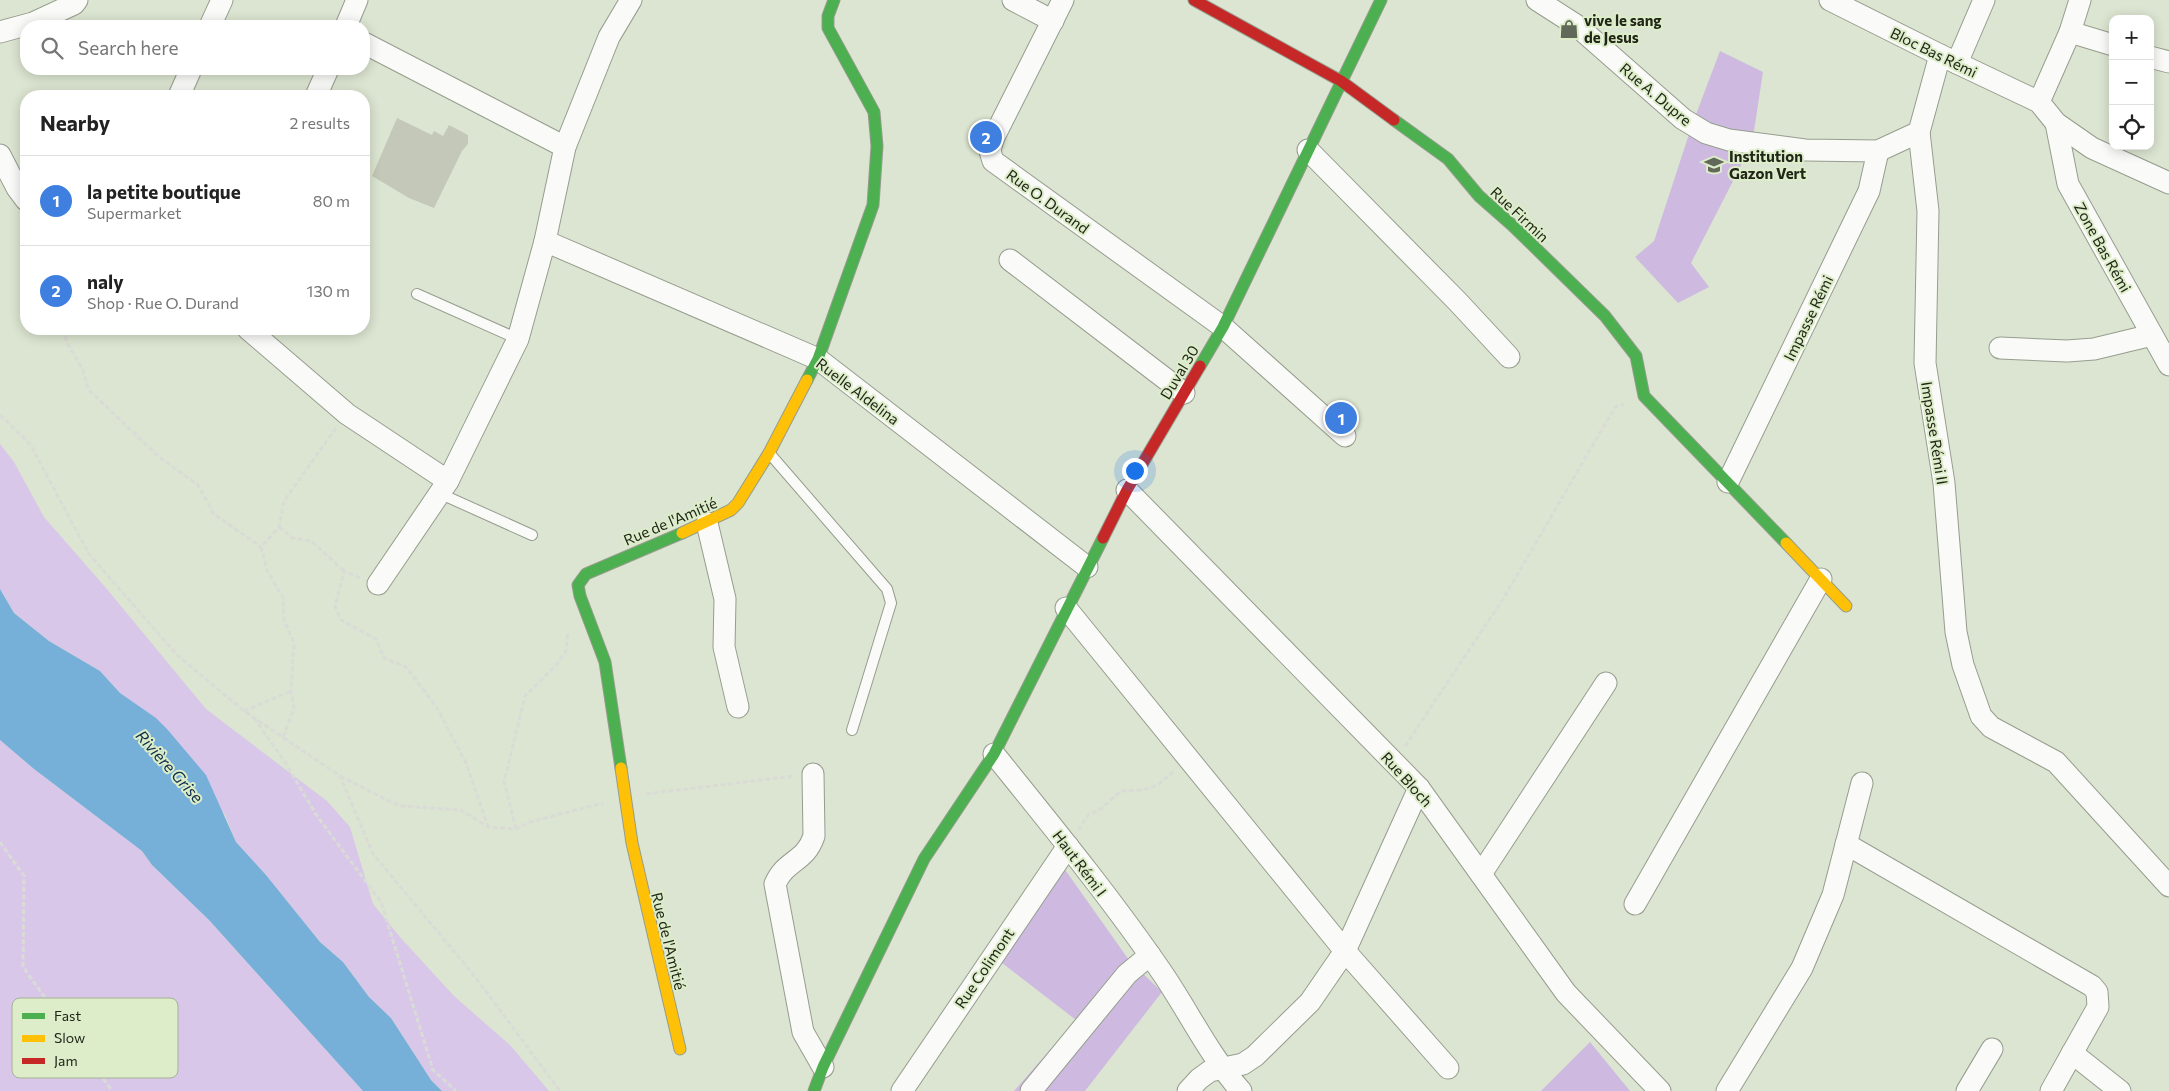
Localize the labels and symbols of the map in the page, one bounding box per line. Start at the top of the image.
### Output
place label: vive le sang de Jesus [1584,11,1662,46]
shop icon: vive le sang de Jesus [1558,18,1580,40]
street label: Bloc Bas Rémi [1888,23,1980,81]
street label: Rue A. Dupre [1617,59,1695,129]
pin: 2 [970,118,1002,156]
place label: Institution Gazon Vert [1729,147,1806,182]
school or university icon: Institution Gazon Vert [1703,154,1725,176]
street label: Rue O. Durand [1003,165,1093,237]
street label: Rue Firmin [1487,182,1553,246]
street label: Zone Bas Rémi [2071,199,2135,295]
street label: Impasse Rémi [1780,272,1836,364]
street label: Duval 30 [1156,342,1202,402]
street label: Ruelle Aldelina [813,354,903,428]
street label: Impasse Rémi II [1918,380,1952,486]
pin: 1 [1325,399,1357,437]
your location [1122,458,1148,484]
street label: Rue de l'Amitié [621,493,720,549]
water label: Rivière Grise [132,726,208,807]
street label: Rue Bloch [1378,748,1436,810]
street label: Haut Rémi I [1049,826,1111,900]
street label: Rue de l'Amitié [648,890,690,992]
street label: Rue Colimont [951,924,1017,1012]
legend [12,998,178,1078]
text: Fast [54,1007,81,1024]
text: Slow [54,1029,85,1046]
text: Jam [54,1052,78,1069]

